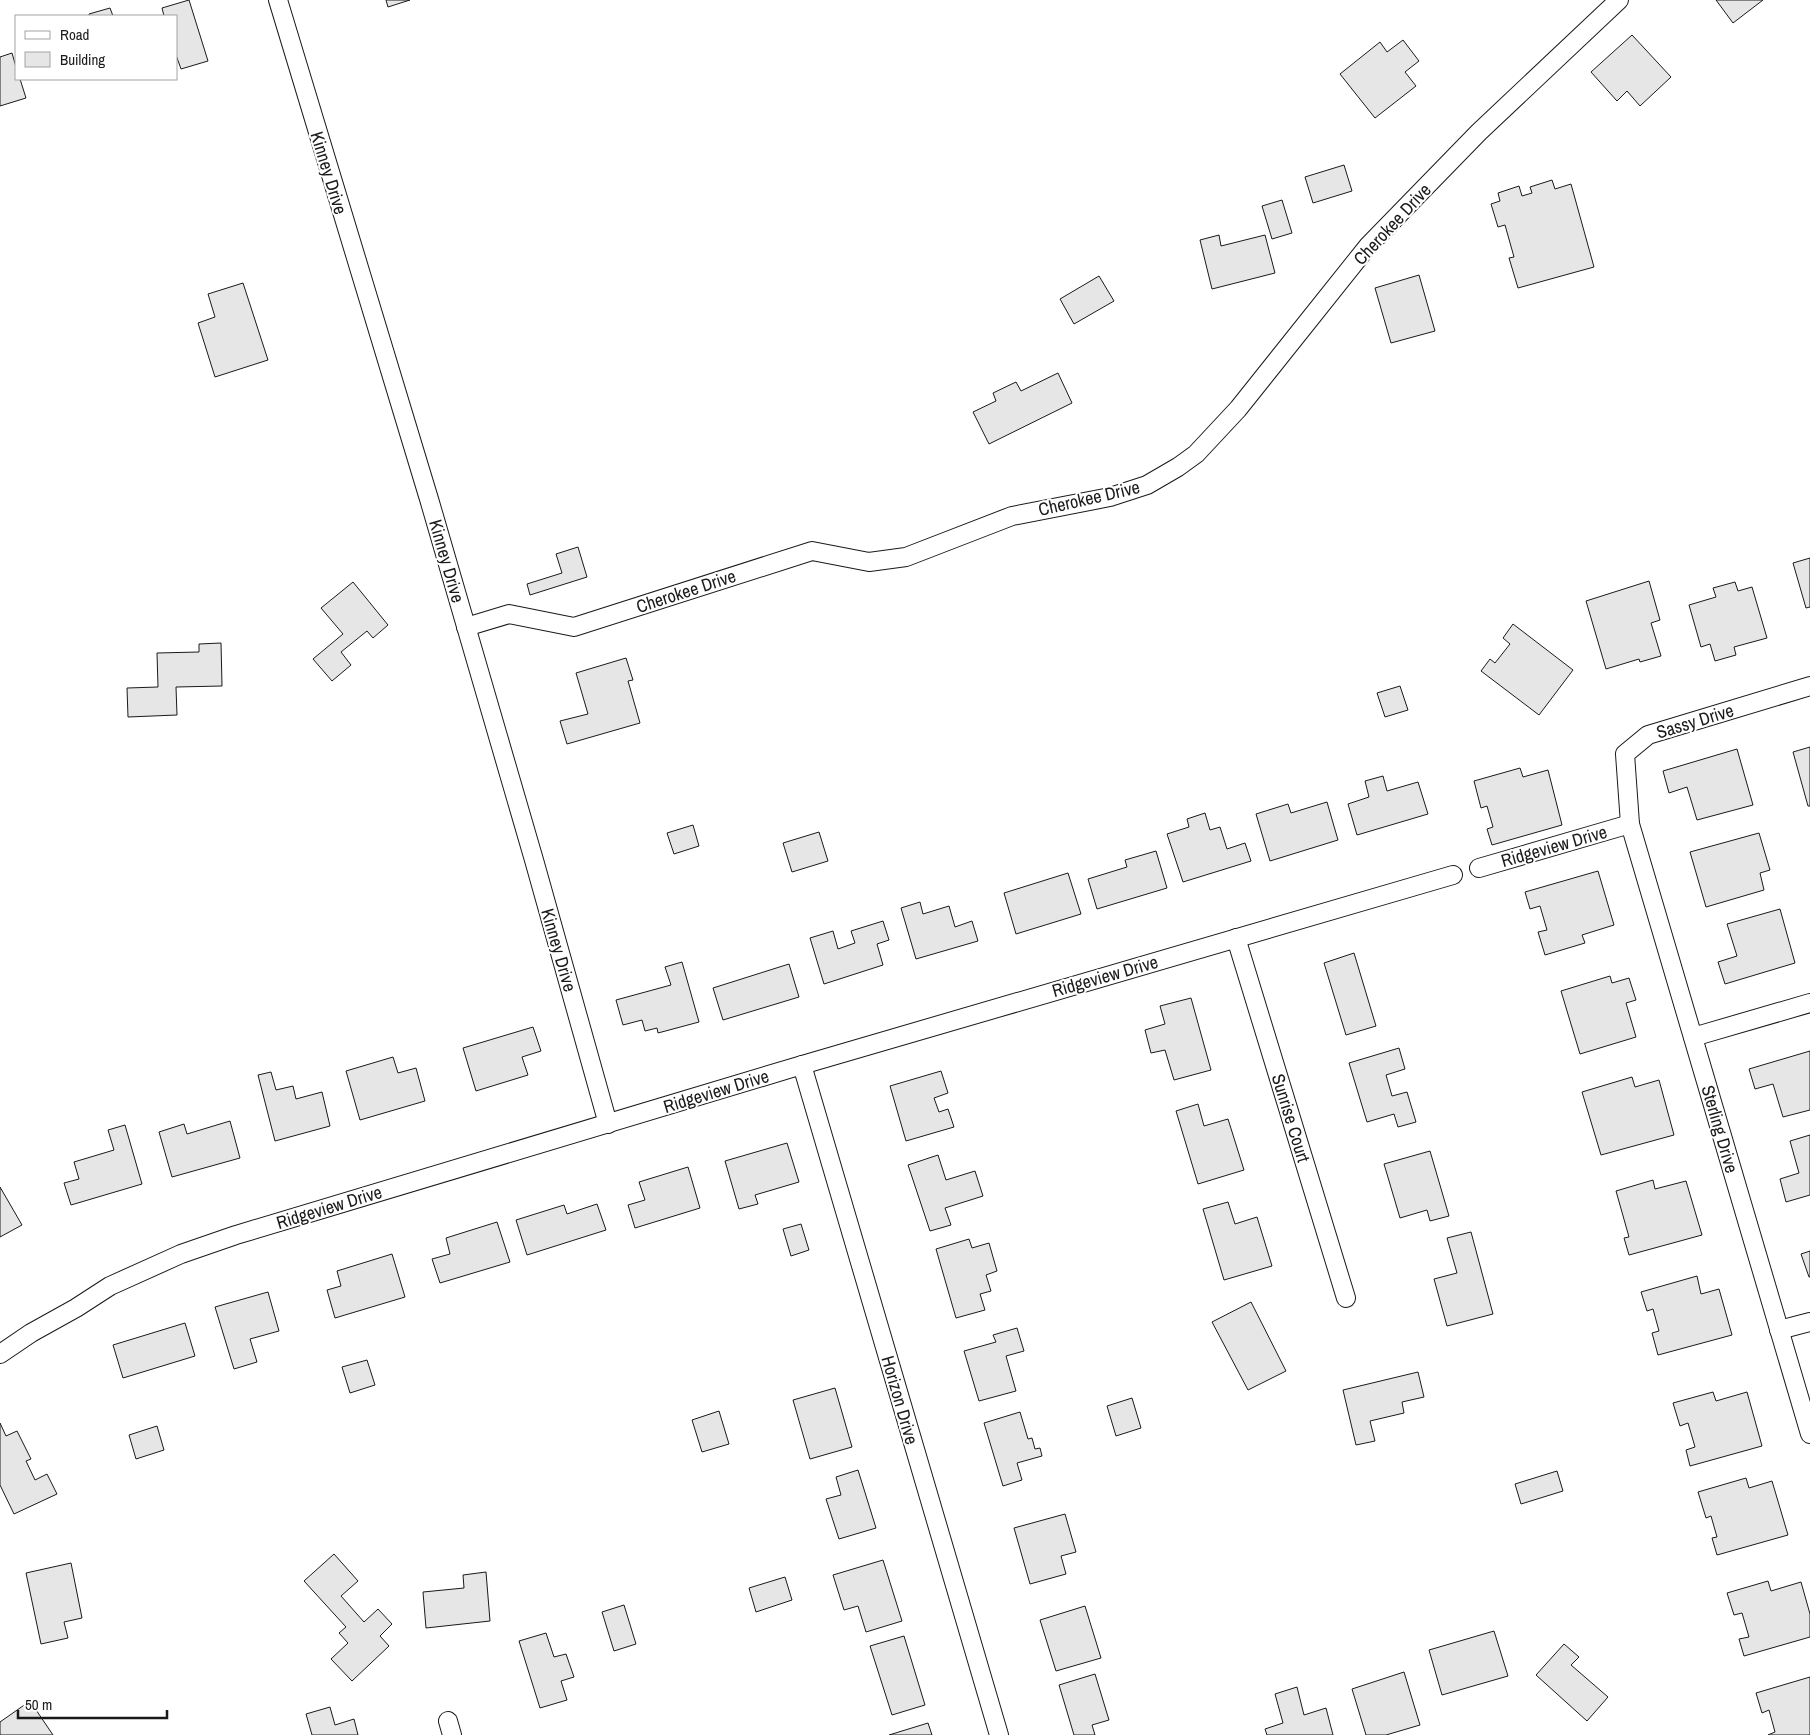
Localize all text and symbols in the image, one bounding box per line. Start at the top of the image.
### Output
legend [15,15,178,80]
text: Road [60,24,89,45]
text: Building [60,49,105,70]
street label: Kinney Drive [305,129,353,217]
street label: Cherokee Drive [1348,178,1436,270]
street label: Cherokee Drive [1036,474,1142,522]
street label: Kinney Drive [423,517,471,605]
street label: Cherokee Drive [633,563,739,619]
street label: Sassy Drive [1653,697,1737,745]
street label: Ridgeview Drive [1498,819,1610,873]
street label: Kinney Drive [535,906,583,994]
street label: Ridgeview Drive [1049,949,1161,1003]
street label: Ridgeview Drive [660,1063,772,1119]
street label: Sunrise Court [1266,1071,1316,1165]
street label: Sterling Drive [1696,1082,1744,1176]
street label: Ridgeview Drive [273,1179,385,1235]
street label: Horizon Drive [875,1353,925,1447]
scale bar [18,1688,166,1720]
text: 50 m [25,1694,52,1715]

